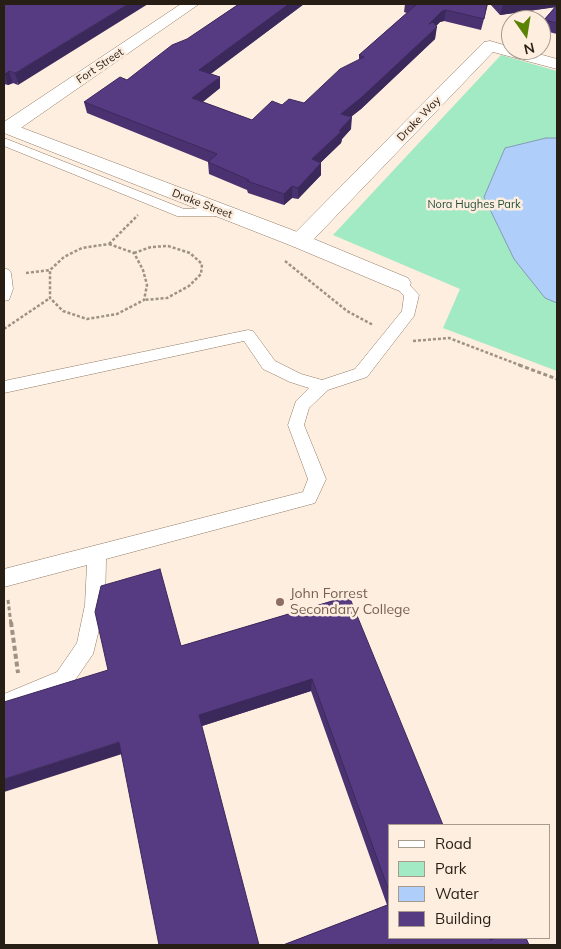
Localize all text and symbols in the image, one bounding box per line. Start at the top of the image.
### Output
north arrow [501,10,551,60]
text: N [522,39,536,59]
street label: Fort Street [74,46,126,86]
street label: Drake Way [394,94,444,144]
street label: Drake Street [170,186,234,222]
park label: Nora Hughes Park [427,198,521,212]
place label: John Forrest Secondary College [290,586,410,618]
marker: John Forrest Secondary College [274,596,286,608]
legend [388,824,551,939]
text: Road [435,834,472,853]
text: Park [435,859,467,878]
text: Water [435,884,479,903]
text: Building [435,909,491,928]

